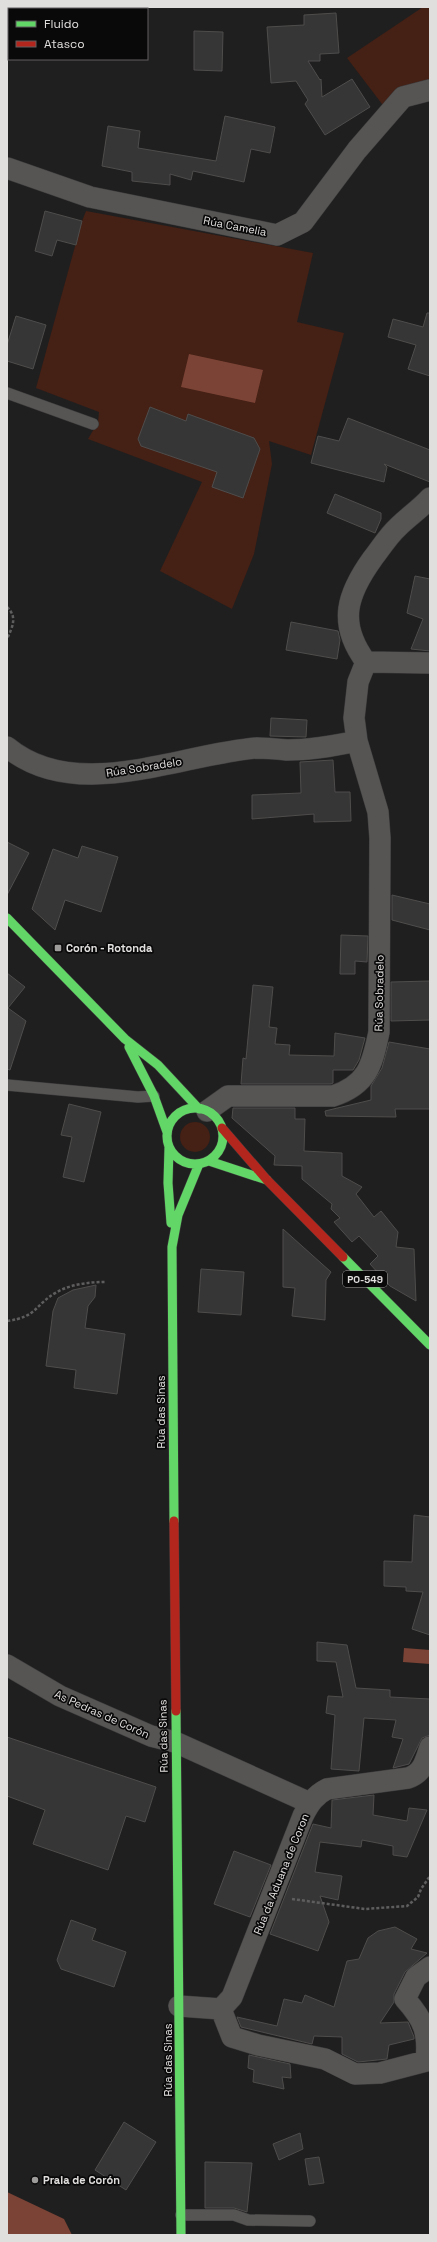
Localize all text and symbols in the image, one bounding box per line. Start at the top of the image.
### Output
legend [8,8,148,60]
text: Fluido [44,16,79,32]
text: Atasco [44,36,85,52]
street label: Rúa Camelia [202,213,268,239]
street label: Rúa Sobradelo [105,754,183,780]
place label: Corón - Rotonda [66,941,153,955]
marker: Corón - Rotonda [53,943,63,953]
street label: Rúa Sobradelo [371,954,387,1031]
road number: PO-549 [343,1271,387,1287]
street label: Rúa das Sinas [154,1375,168,1449]
street label: As Pedras de Corón [52,1687,152,1741]
street label: Rúa das Sinas [155,1699,171,1773]
street label: Rúa da Aduana de Coron [250,1811,312,1937]
street label: Rúa das Sinas [161,2023,175,2097]
place label: Praia de Corón [43,2173,120,2187]
marker: Praia de Corón [30,2175,40,2185]

